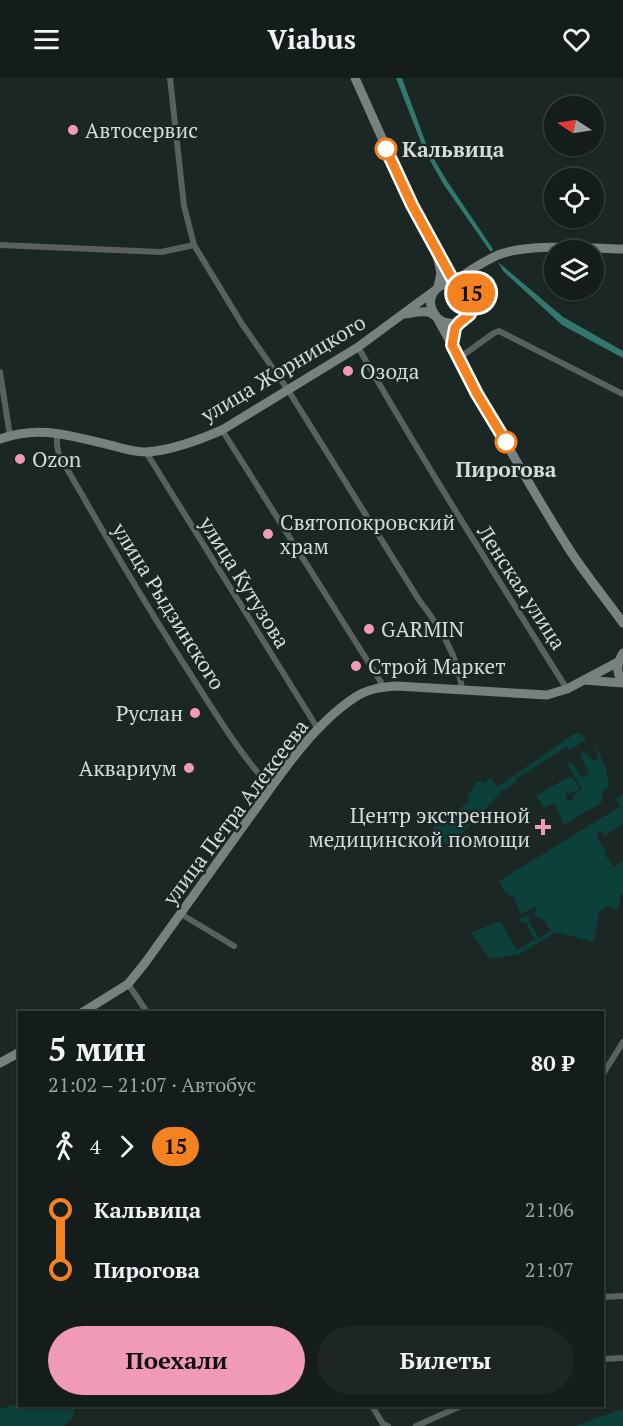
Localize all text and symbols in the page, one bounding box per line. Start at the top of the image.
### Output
text: Viabus [267,21,356,57]
icon: menu [30,23,63,56]
icon: heart [560,23,593,56]
north arrow [544,96,604,156]
map controls [544,96,604,300]
place label: Автосервис [85,116,198,144]
marker: Автосервис [66,123,80,137]
place label: Кальвица [402,135,505,163]
marker: Кальвица [375,138,397,160]
button: locate [544,168,604,228]
button: layers [544,240,604,300]
line badge: 15 [444,274,498,312]
text: 15 [459,279,483,307]
street label: улица Жорницкого [195,308,371,429]
place label: Озода [360,357,420,385]
marker: Озода [341,364,355,378]
marker: Пирогова [495,431,517,453]
place label: Ozon [32,445,82,473]
marker: Ozon [13,452,27,466]
place label: Пирогова [455,455,557,483]
place label: Святопокровский храм [280,508,455,560]
street label: улица Кутузова [193,510,297,653]
street label: улица Рыдзинского [106,516,232,695]
street label: Ленская улица [471,519,573,655]
marker: Святопокровский храм [261,527,275,541]
place label: GARMIN [381,615,464,643]
marker: GARMIN [362,622,376,636]
place label: Строй Маркет [368,652,506,680]
marker: Строй Маркет [349,659,363,673]
place label: Руслан [116,699,183,727]
marker: Руслан [188,706,202,720]
street label: улица Петра Алексеева [155,713,314,911]
place label: Аквариум [79,754,177,782]
marker: Аквариум [182,761,196,775]
place label: Центр экстренной медицинской помощи [308,801,530,853]
marker: Центр экстренной медицинской помощи [534,818,552,836]
text: 5 мин [48,1027,146,1070]
text: 80 ₽ [531,1048,574,1077]
text: 21:02 – 21:07 · Автобус [48,1071,256,1098]
icon: walk [48,1130,81,1163]
icon: forward [110,1130,143,1163]
text: 15 [164,1132,187,1160]
text: 4 [90,1133,101,1160]
text: Кальвица [94,1195,201,1224]
text: 21:06 [525,1196,574,1223]
text: Пирогова [94,1255,200,1284]
text: 21:07 [525,1256,574,1283]
button: Поехали [48,1326,305,1395]
button: Билеты [317,1326,574,1395]

